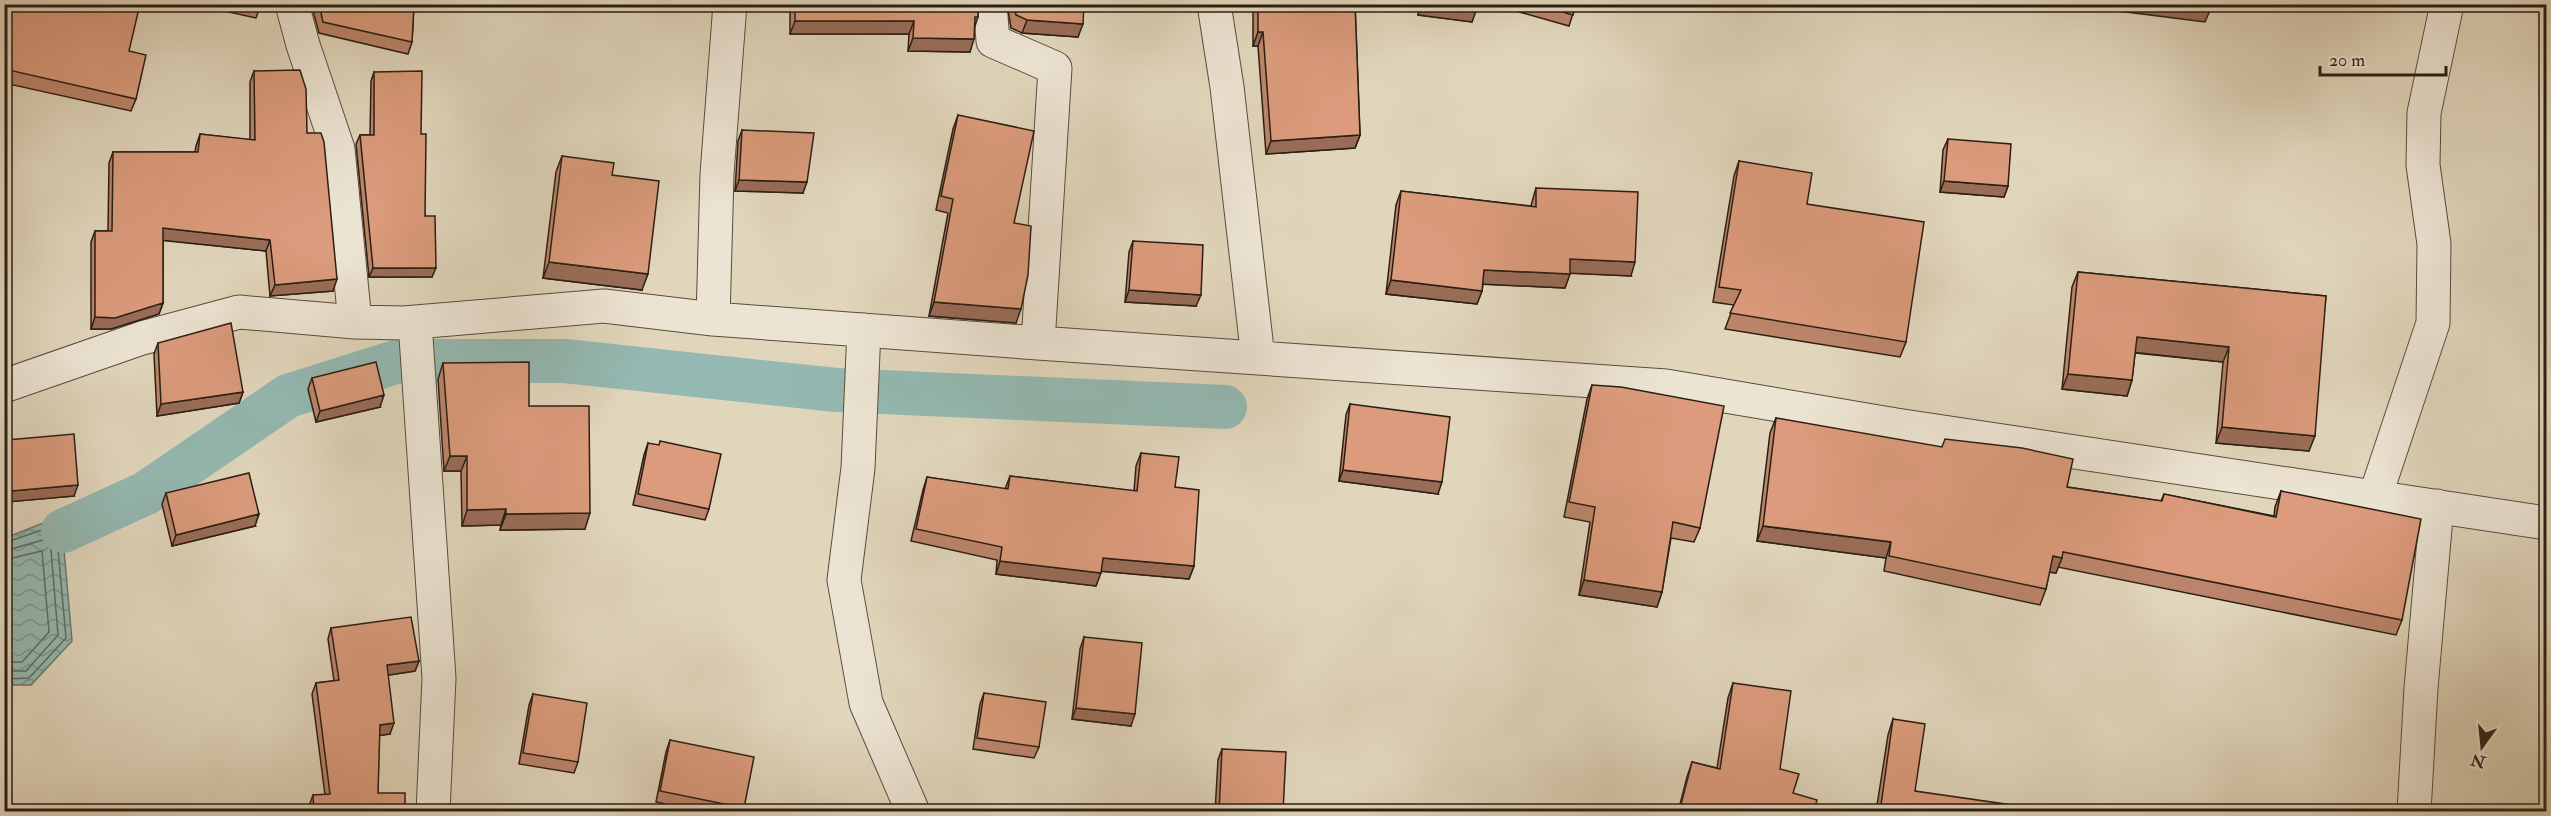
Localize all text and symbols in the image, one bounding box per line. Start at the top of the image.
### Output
scale bar [2320,39,2446,77]
text: 20 m [2329,49,2365,72]
north arrow [2452,717,2512,777]
text: N [2468,749,2489,772]

